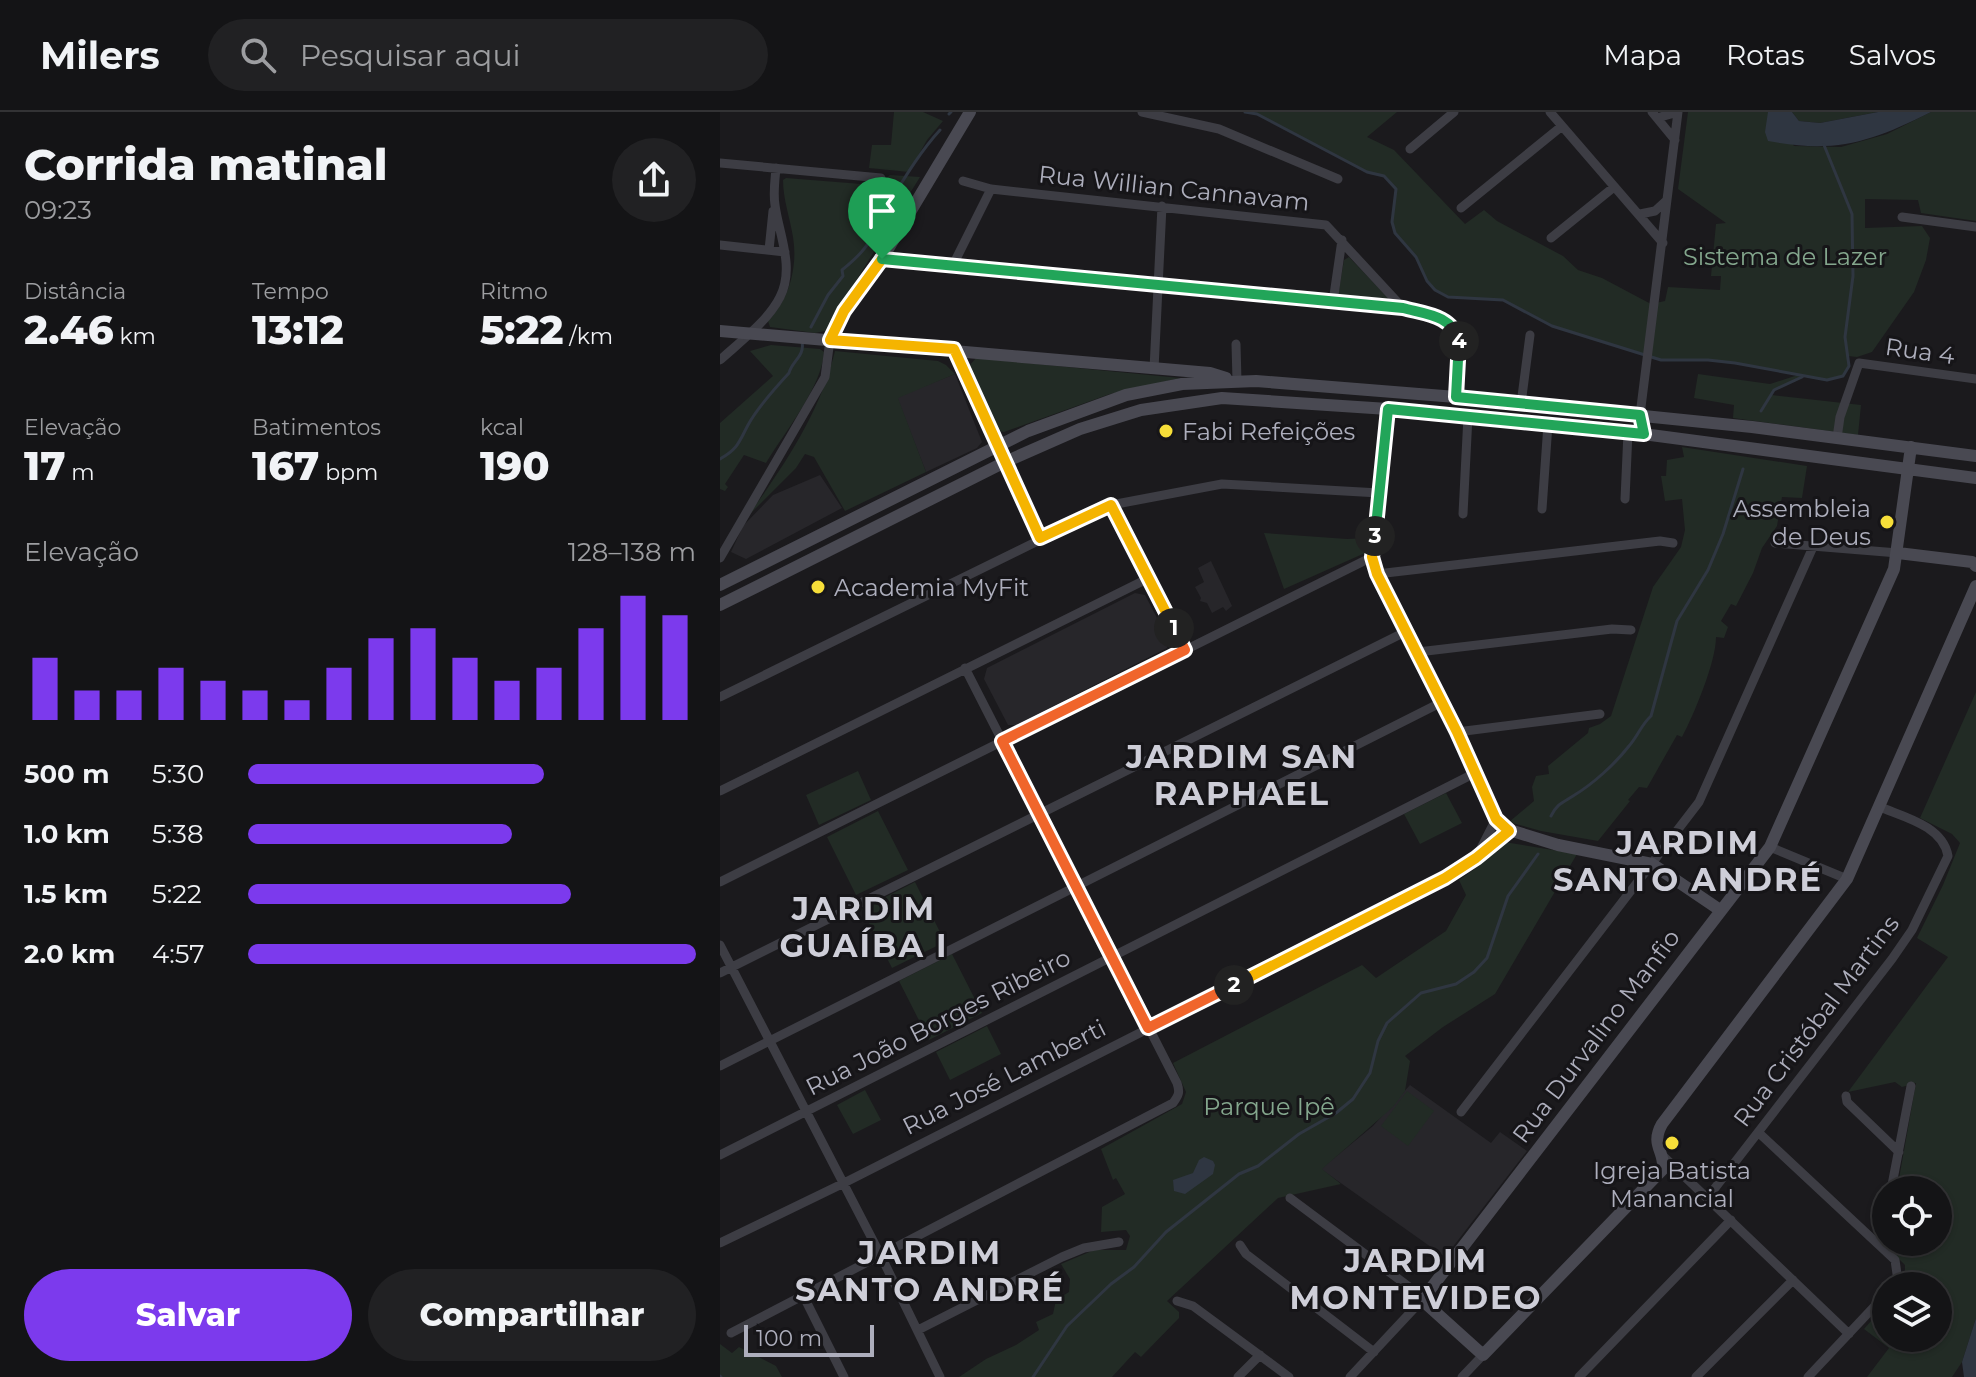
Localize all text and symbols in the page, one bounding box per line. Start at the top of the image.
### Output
search box [208,19,768,91]
text: Milers [40,32,160,79]
icon: search [236,33,280,77]
text: Pesquisar aqui [300,37,521,74]
text: Mapa [1603,38,1682,72]
text: Rotas [1726,38,1805,72]
text: Salvos [1849,38,1936,72]
text: Corrida matinal [24,137,388,191]
button: share [612,138,696,222]
street label: Rua Willian Cannavam [1037,159,1311,217]
pin [848,177,916,259]
icon: arrive [860,189,904,233]
text: 09:23 [24,194,92,226]
park label: Sistema de Lazer [1683,242,1887,271]
text: Distância [24,278,126,305]
text: Tempo [252,278,329,305]
text: Ritmo [480,278,548,305]
text: 2.46 [24,305,114,354]
text: 13:12 [252,305,344,354]
text: 5:22 [480,305,564,354]
pin: 4 [1439,321,1479,361]
text: km [114,323,156,350]
text: /km [564,323,613,350]
text: 4 [1451,327,1467,354]
street label: Rua 4 [1883,332,1957,370]
text: Elevação [24,414,121,441]
text: Batimentos [252,414,381,441]
text: kcal [480,414,524,441]
place label: Fabi Refeições [1182,417,1355,446]
marker: Fabi Refeições [1157,422,1175,440]
text: 17 [24,441,65,490]
text: 167 [252,441,319,490]
text: 190 [480,441,550,490]
text: m [65,459,95,486]
text: bpm [319,459,378,486]
place label: Assembleia de Deus [1733,494,1871,551]
marker: Assembleia de Deus [1878,513,1896,531]
pin: 3 [1355,516,1395,556]
text: 3 [1368,522,1382,549]
text: Elevação [24,536,139,568]
text: 128–138 m [568,536,696,568]
place label: Academia MyFit [834,573,1029,602]
marker: Academia MyFit [809,578,827,596]
pin: 1 [1154,608,1194,648]
text: 1 [1170,614,1178,641]
district label: JARDIM SAN RAPHAEL [1125,737,1358,813]
text: 500 m [24,758,109,790]
text: 5:30 [152,758,204,790]
text: 1.0 km [24,818,110,850]
text: 5:38 [152,818,203,850]
district label: JARDIM SANTO ANDRÉ [1553,823,1823,899]
text: 1.5 km [24,878,108,910]
text: 5:22 [152,878,202,910]
district label: JARDIM GUAÍBA I [780,889,948,965]
street label: Rua Cristóbal Martins [1727,910,1905,1132]
street label: Rua Durvalino Manfio [1506,923,1686,1149]
text: 2.0 km [24,938,115,970]
text: 4:57 [152,938,205,970]
street label: Rua João Borges Ribeiro [801,943,1075,1101]
pin: 2 [1214,965,1254,1005]
text: 2 [1228,971,1240,998]
street label: Rua José Lamberti [898,1013,1110,1141]
park label: Parque Ipê [1203,1092,1335,1121]
marker: Igreja Batista Manancial [1663,1134,1681,1152]
place label: Igreja Batista Manancial [1593,1156,1751,1213]
map controls [1872,1176,1952,1352]
button: locate [1872,1176,1952,1256]
district label: JARDIM SANTO ANDRÉ [795,1233,1065,1309]
district label: JARDIM MONTEVIDEO [1289,1241,1543,1317]
button: Salvar [24,1269,352,1361]
button: Compartilhar [368,1269,696,1361]
button: layers [1872,1272,1952,1352]
scale bar [744,1321,874,1357]
text: 100 m [756,1325,822,1352]

